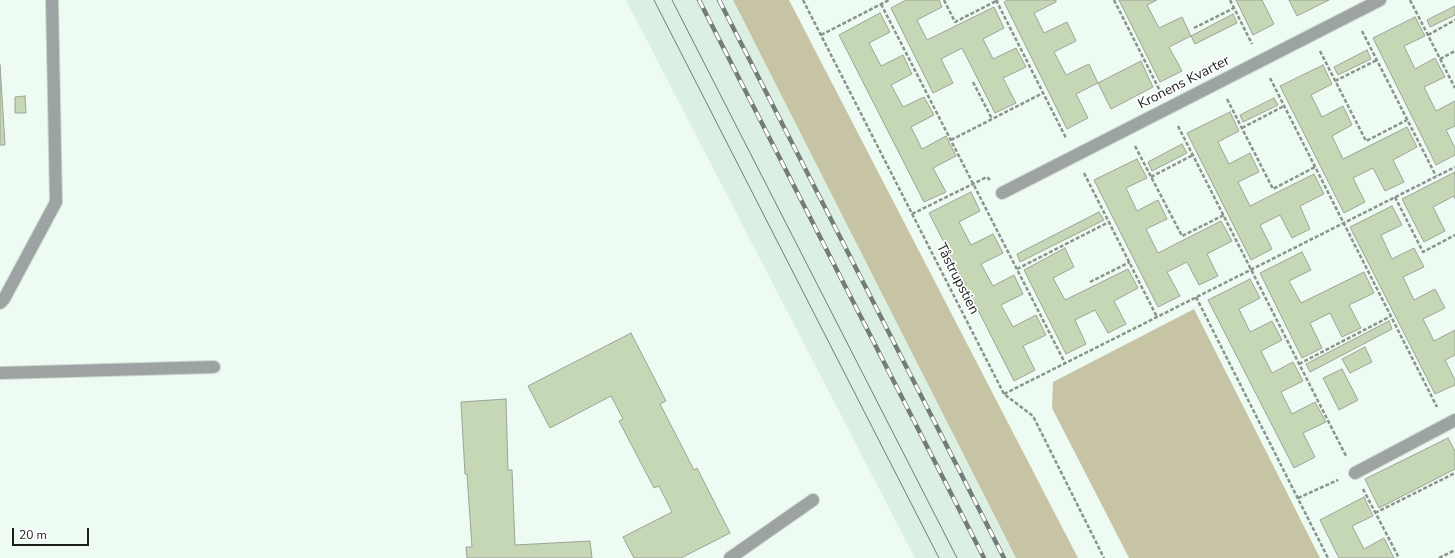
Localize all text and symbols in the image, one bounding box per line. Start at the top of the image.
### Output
street label: Kronens Kvarter [1135,53,1233,113]
street label: Tåstrupstien [932,241,982,317]
scale bar [14,520,91,546]
text: 20 m [19,527,47,543]

